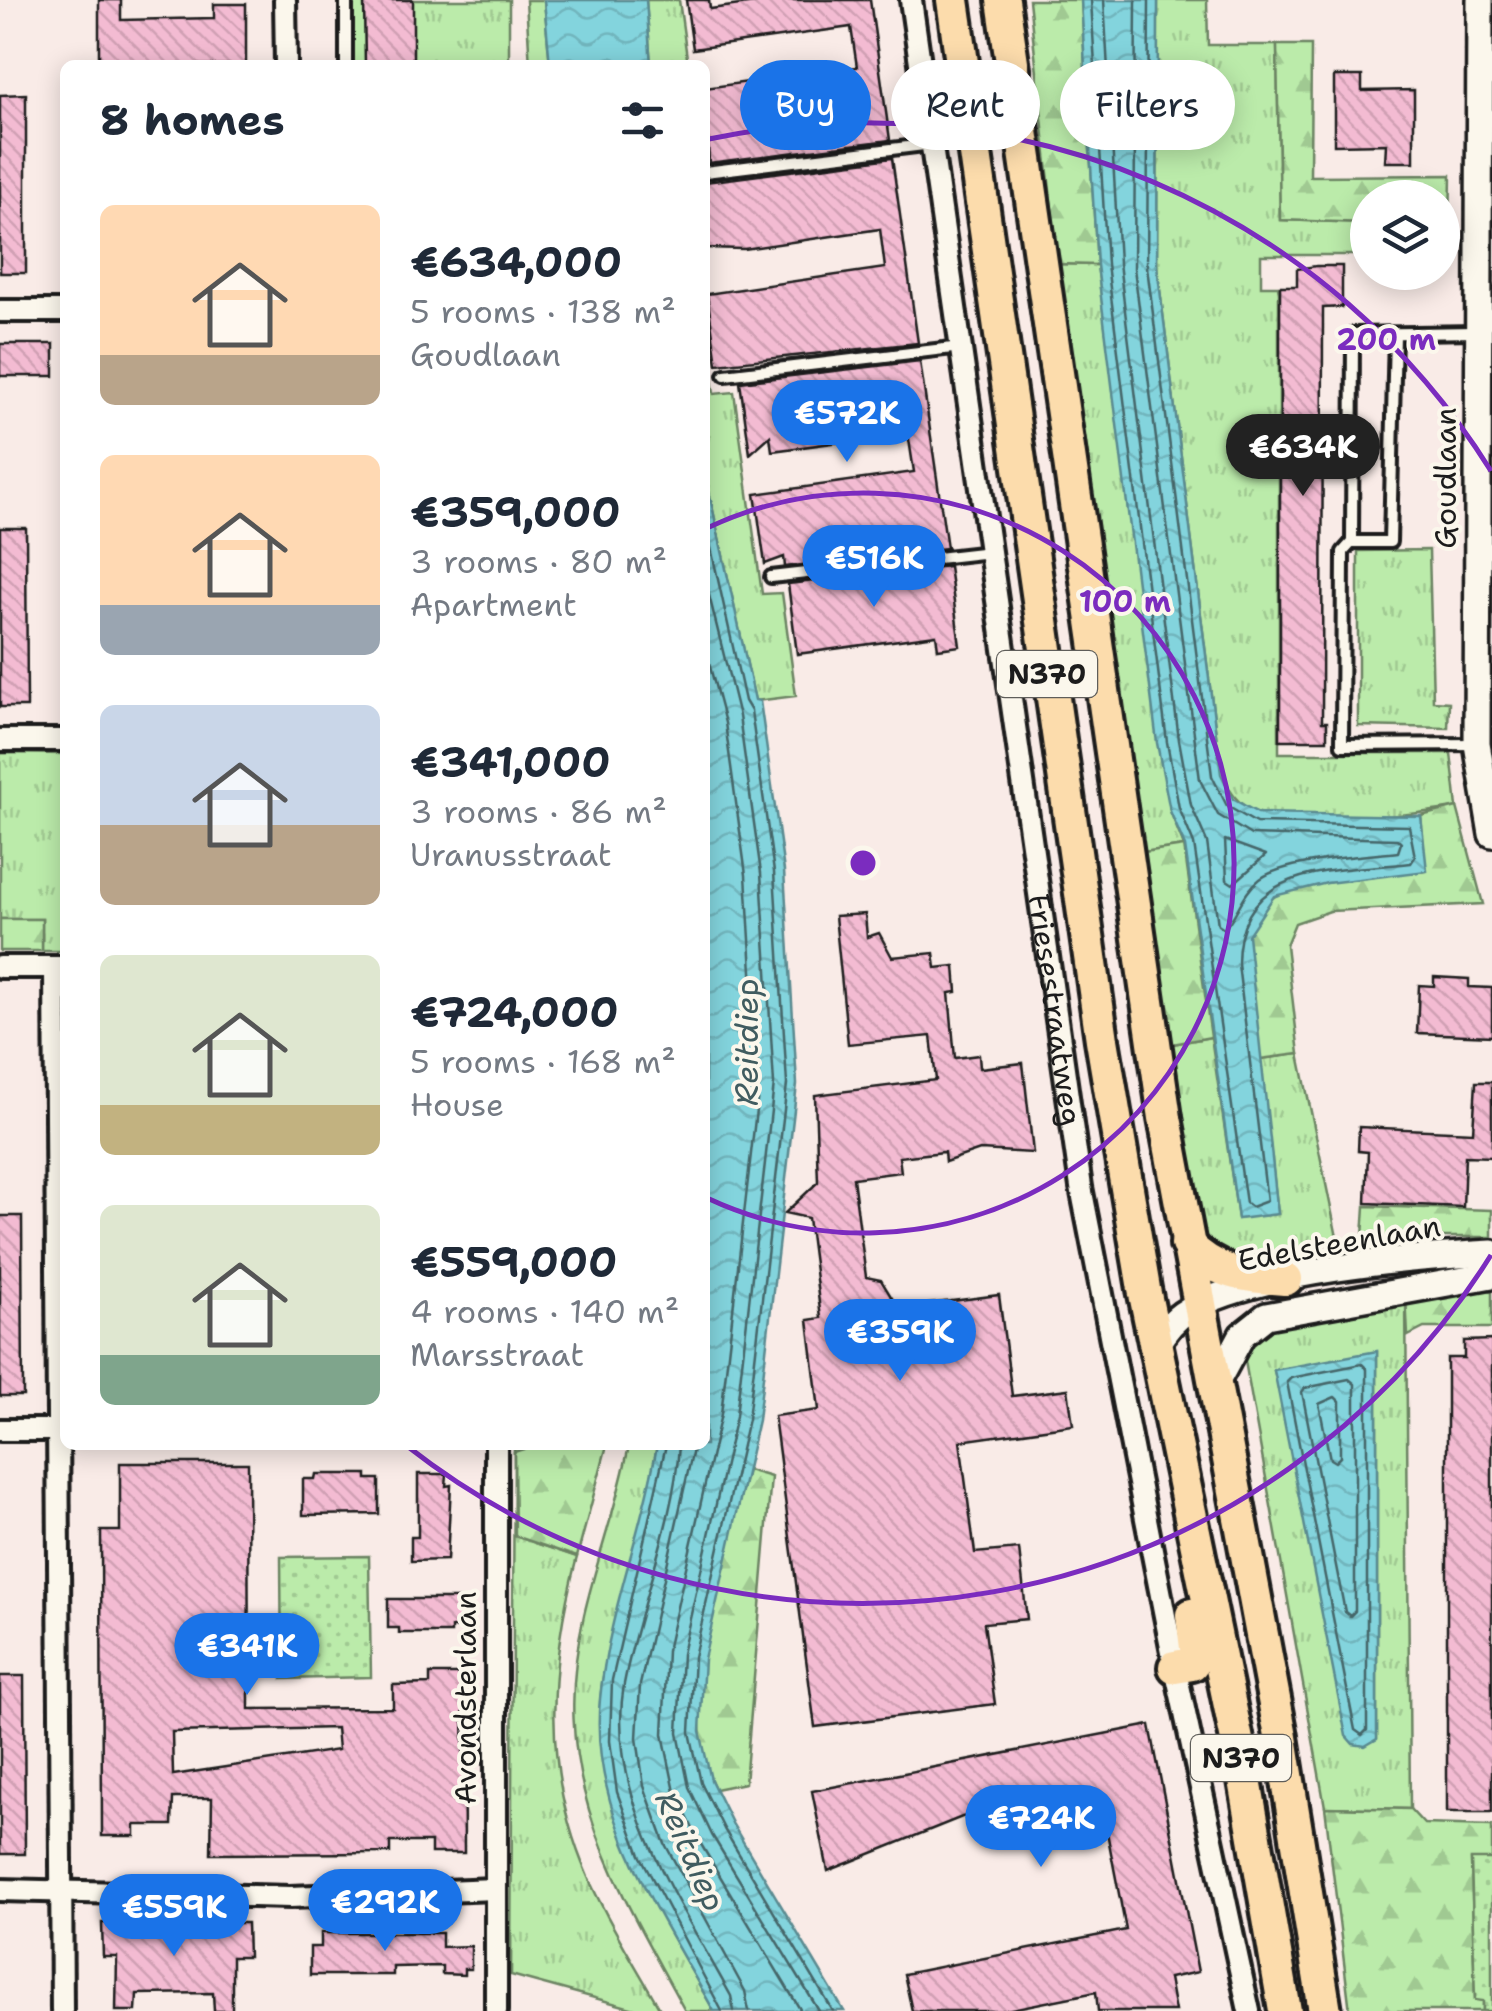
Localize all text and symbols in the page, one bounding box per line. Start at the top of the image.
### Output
chip: Buy [740,60,871,150]
chip: Rent [891,60,1040,150]
chip: Filters [1060,60,1235,150]
text: 8 homes [100,92,285,148]
icon: filters [615,93,670,148]
map controls [1350,180,1460,290]
button: layers [1350,180,1460,290]
text: €634,000 [410,234,622,290]
icon: home [180,245,300,365]
text: 5 rooms · 138 m² [410,290,676,333]
text: 200 m [1336,319,1436,360]
text: Goudlaan [410,333,561,376]
pin: €572K [777,380,917,465]
text: €572K [794,391,900,434]
street label: Goudlaan [1425,407,1466,549]
pin: €634K [1233,414,1373,499]
text: €634K [1248,425,1358,468]
text: €359,000 [410,484,621,540]
icon: home [180,495,300,615]
pin: €516K [804,525,944,610]
text: €516K [824,536,924,579]
text: 3 rooms · 80 m² [410,540,667,583]
text: 100 m [1079,581,1171,622]
text: Apartment [410,583,577,626]
road number: N370 [997,651,1097,697]
text: €341,000 [410,734,611,790]
icon: home [180,745,300,865]
text: 3 rooms · 86 m² [410,790,667,833]
text: Uranusstraat [410,833,612,876]
centre of rings [845,845,881,881]
street label: Friesestraatweg [1019,891,1092,1128]
water label: Reitdiep [725,978,768,1106]
text: €724,000 [410,984,619,1040]
icon: home [180,995,300,1115]
text: 5 rooms · 168 m² [410,1040,676,1083]
text: House [410,1083,504,1126]
street label: Edelsteenlaan [1234,1205,1444,1281]
text: €559,000 [410,1234,618,1290]
icon: home [180,1245,300,1365]
text: 4 rooms · 140 m² [410,1290,679,1333]
pin: €359K [830,1299,970,1384]
text: €359K [846,1310,954,1353]
text: Marsstraat [410,1333,584,1376]
street label: Avondsterlaan [445,1591,486,1805]
pin: €341K [177,1613,317,1698]
text: €341K [196,1624,298,1667]
road number: N370 [1191,1735,1291,1781]
water label: Reitdiep [645,1784,737,1918]
pin: €724K [971,1785,1111,1870]
text: €724K [987,1796,1095,1839]
pin: €292K [315,1869,455,1954]
pin: €559K [104,1874,244,1959]
text: €292K [330,1880,440,1923]
text: €559K [121,1885,227,1928]

